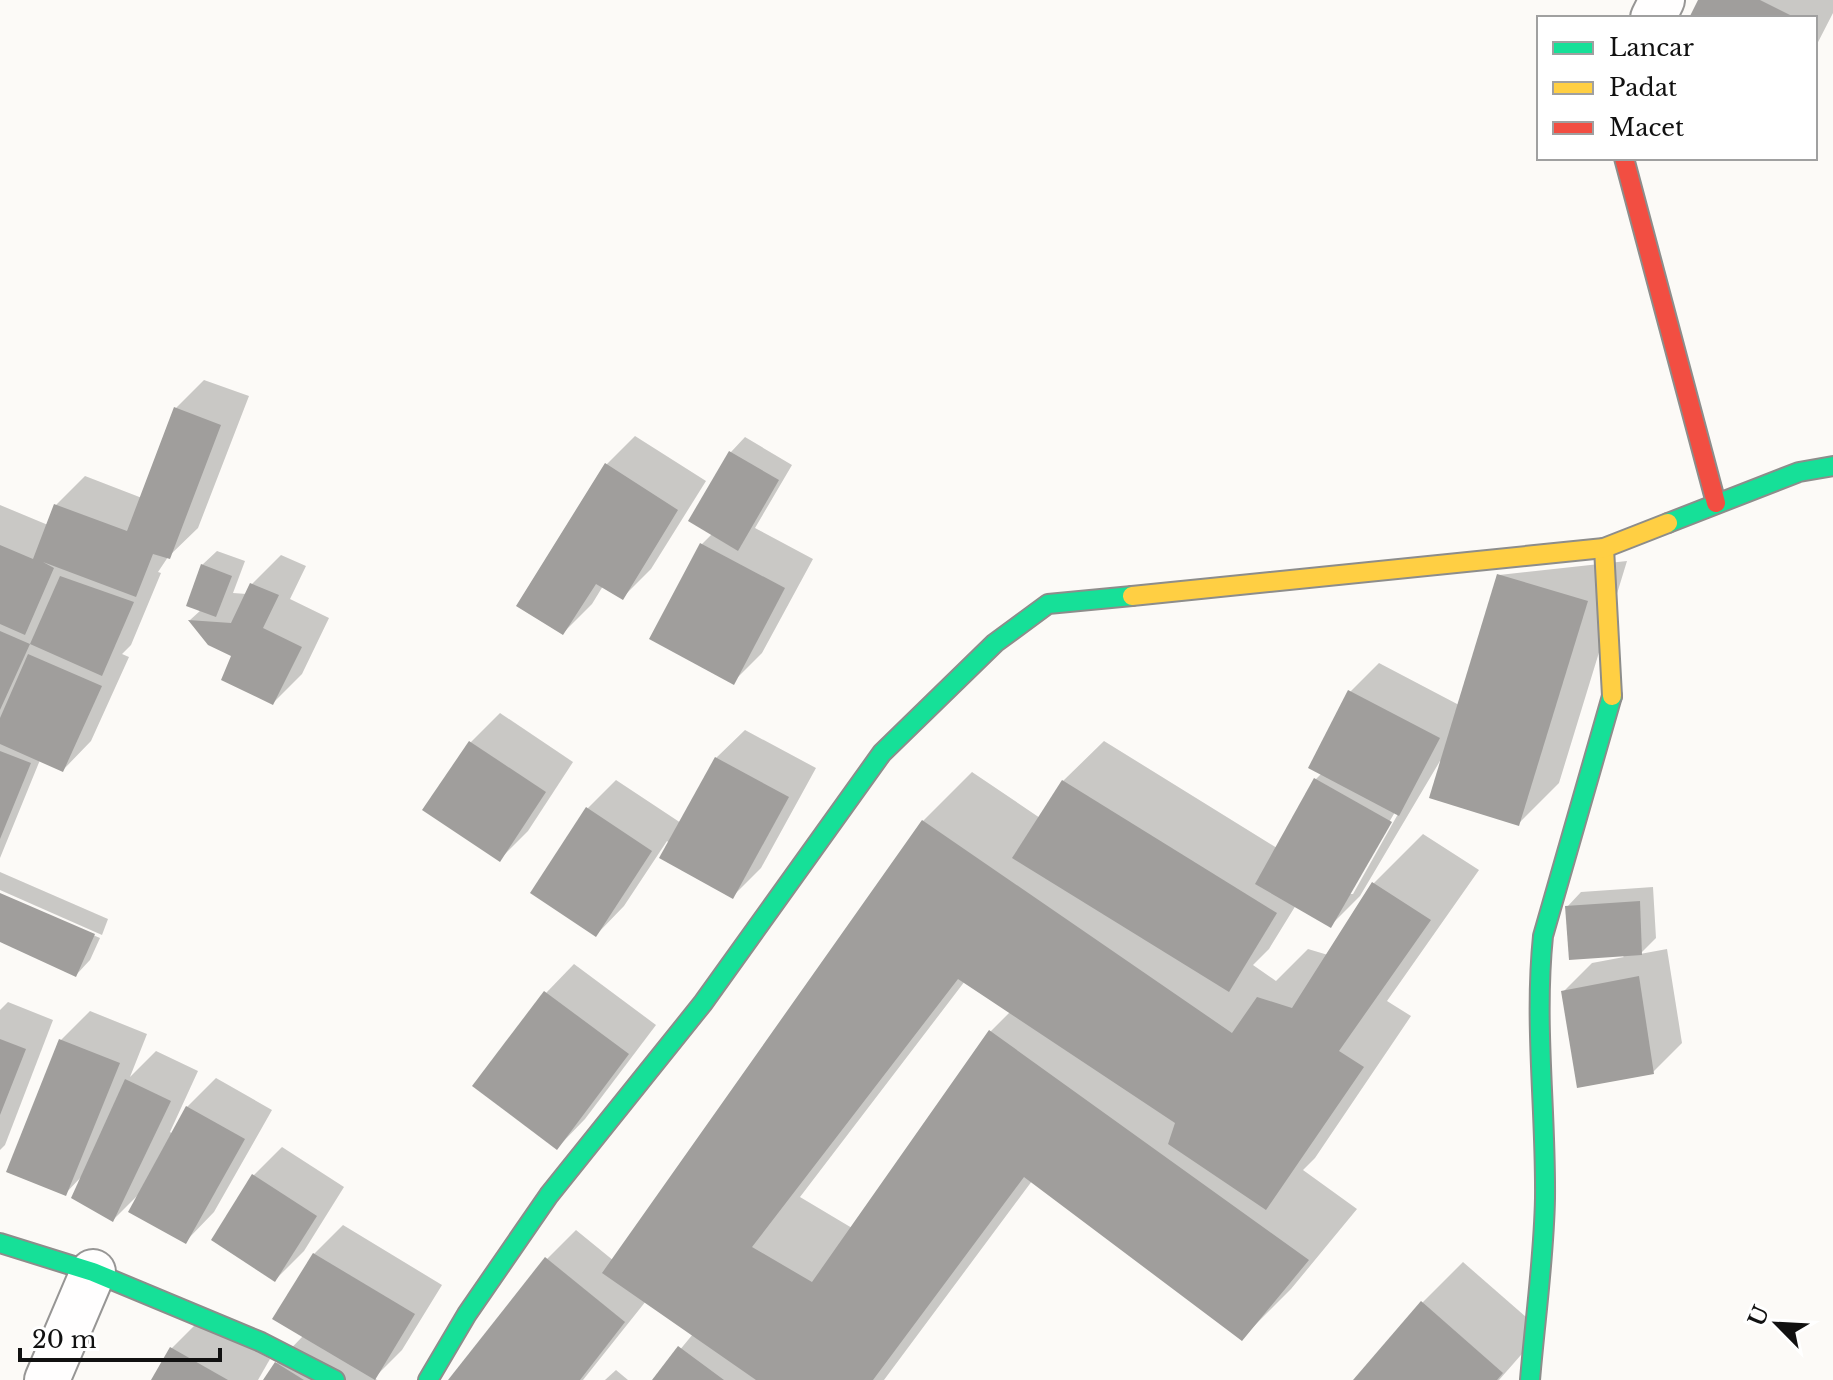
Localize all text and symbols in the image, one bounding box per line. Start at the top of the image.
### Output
legend [1537,16,1817,160]
text: Lancar [1609,33,1694,62]
text: Padat [1609,73,1677,102]
text: Macet [1609,113,1684,142]
north arrow [1737,1284,1817,1364]
text: U [1743,1301,1776,1330]
scale bar [20,1312,220,1362]
text: 20 m [32,1325,97,1354]

